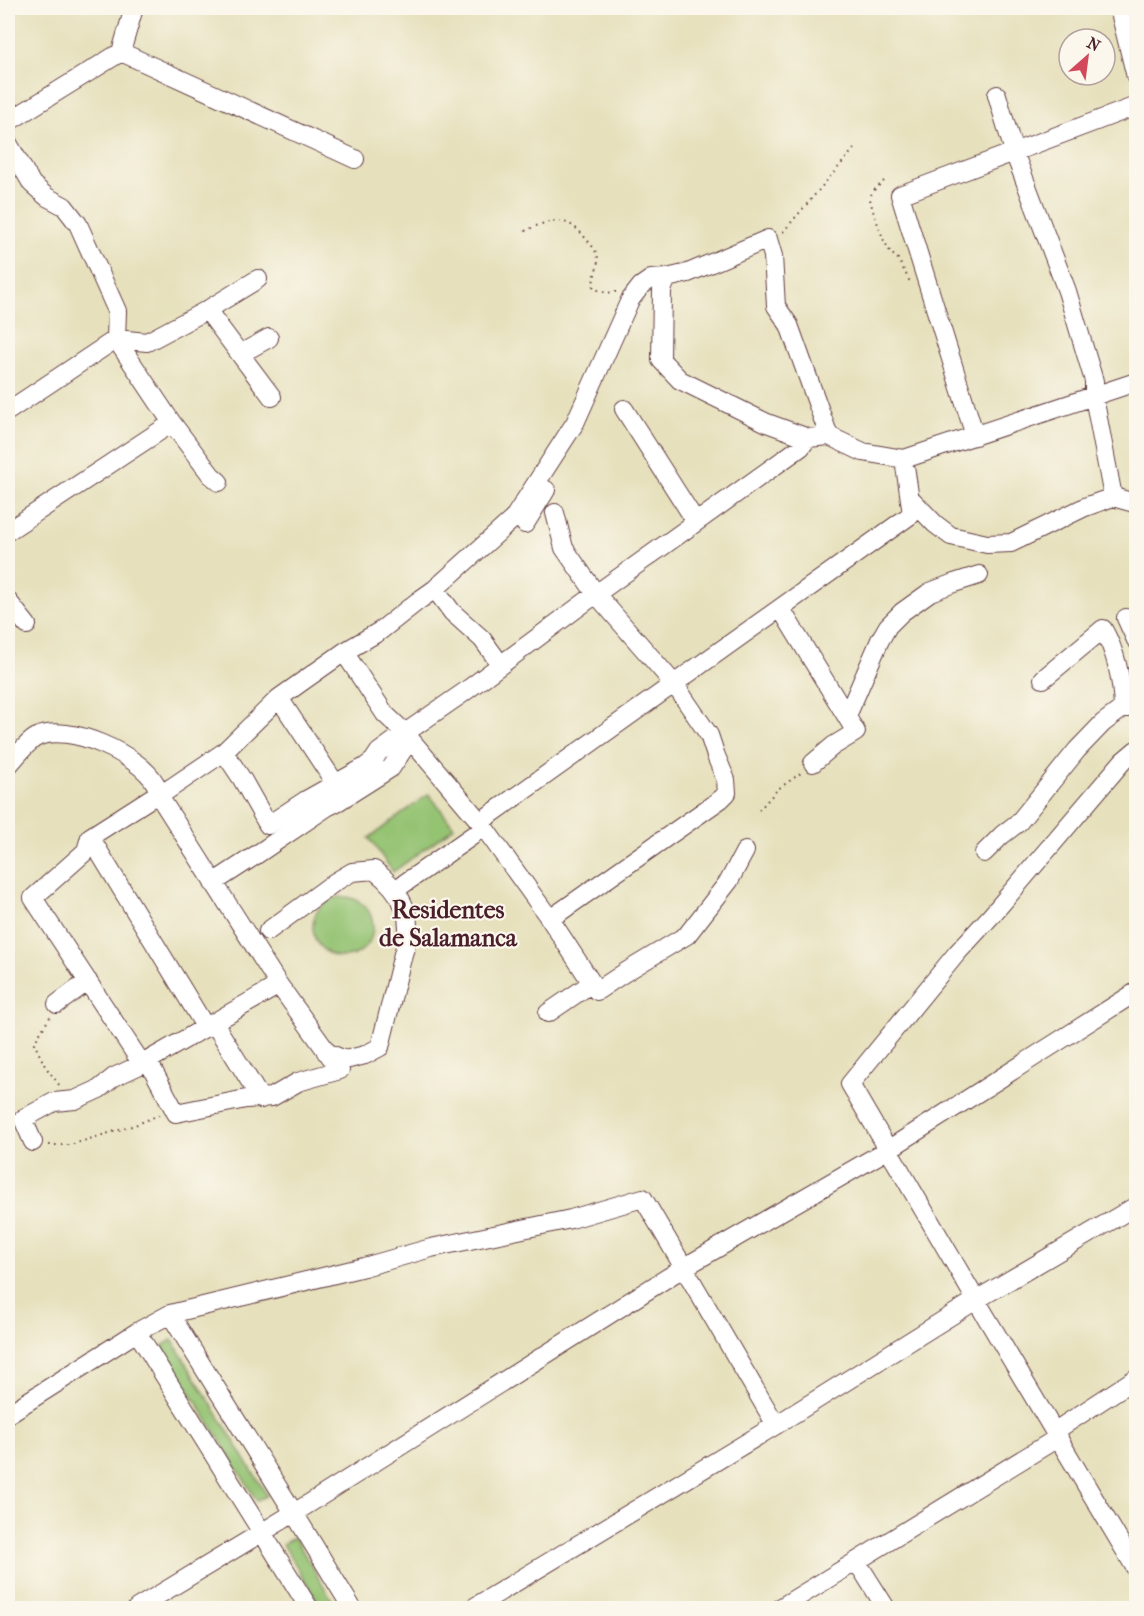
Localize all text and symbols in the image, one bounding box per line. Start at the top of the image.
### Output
north arrow [1057,27,1117,87]
text: N [1084,33,1104,56]
district label: Residentes de Salamanca [379,896,518,952]

